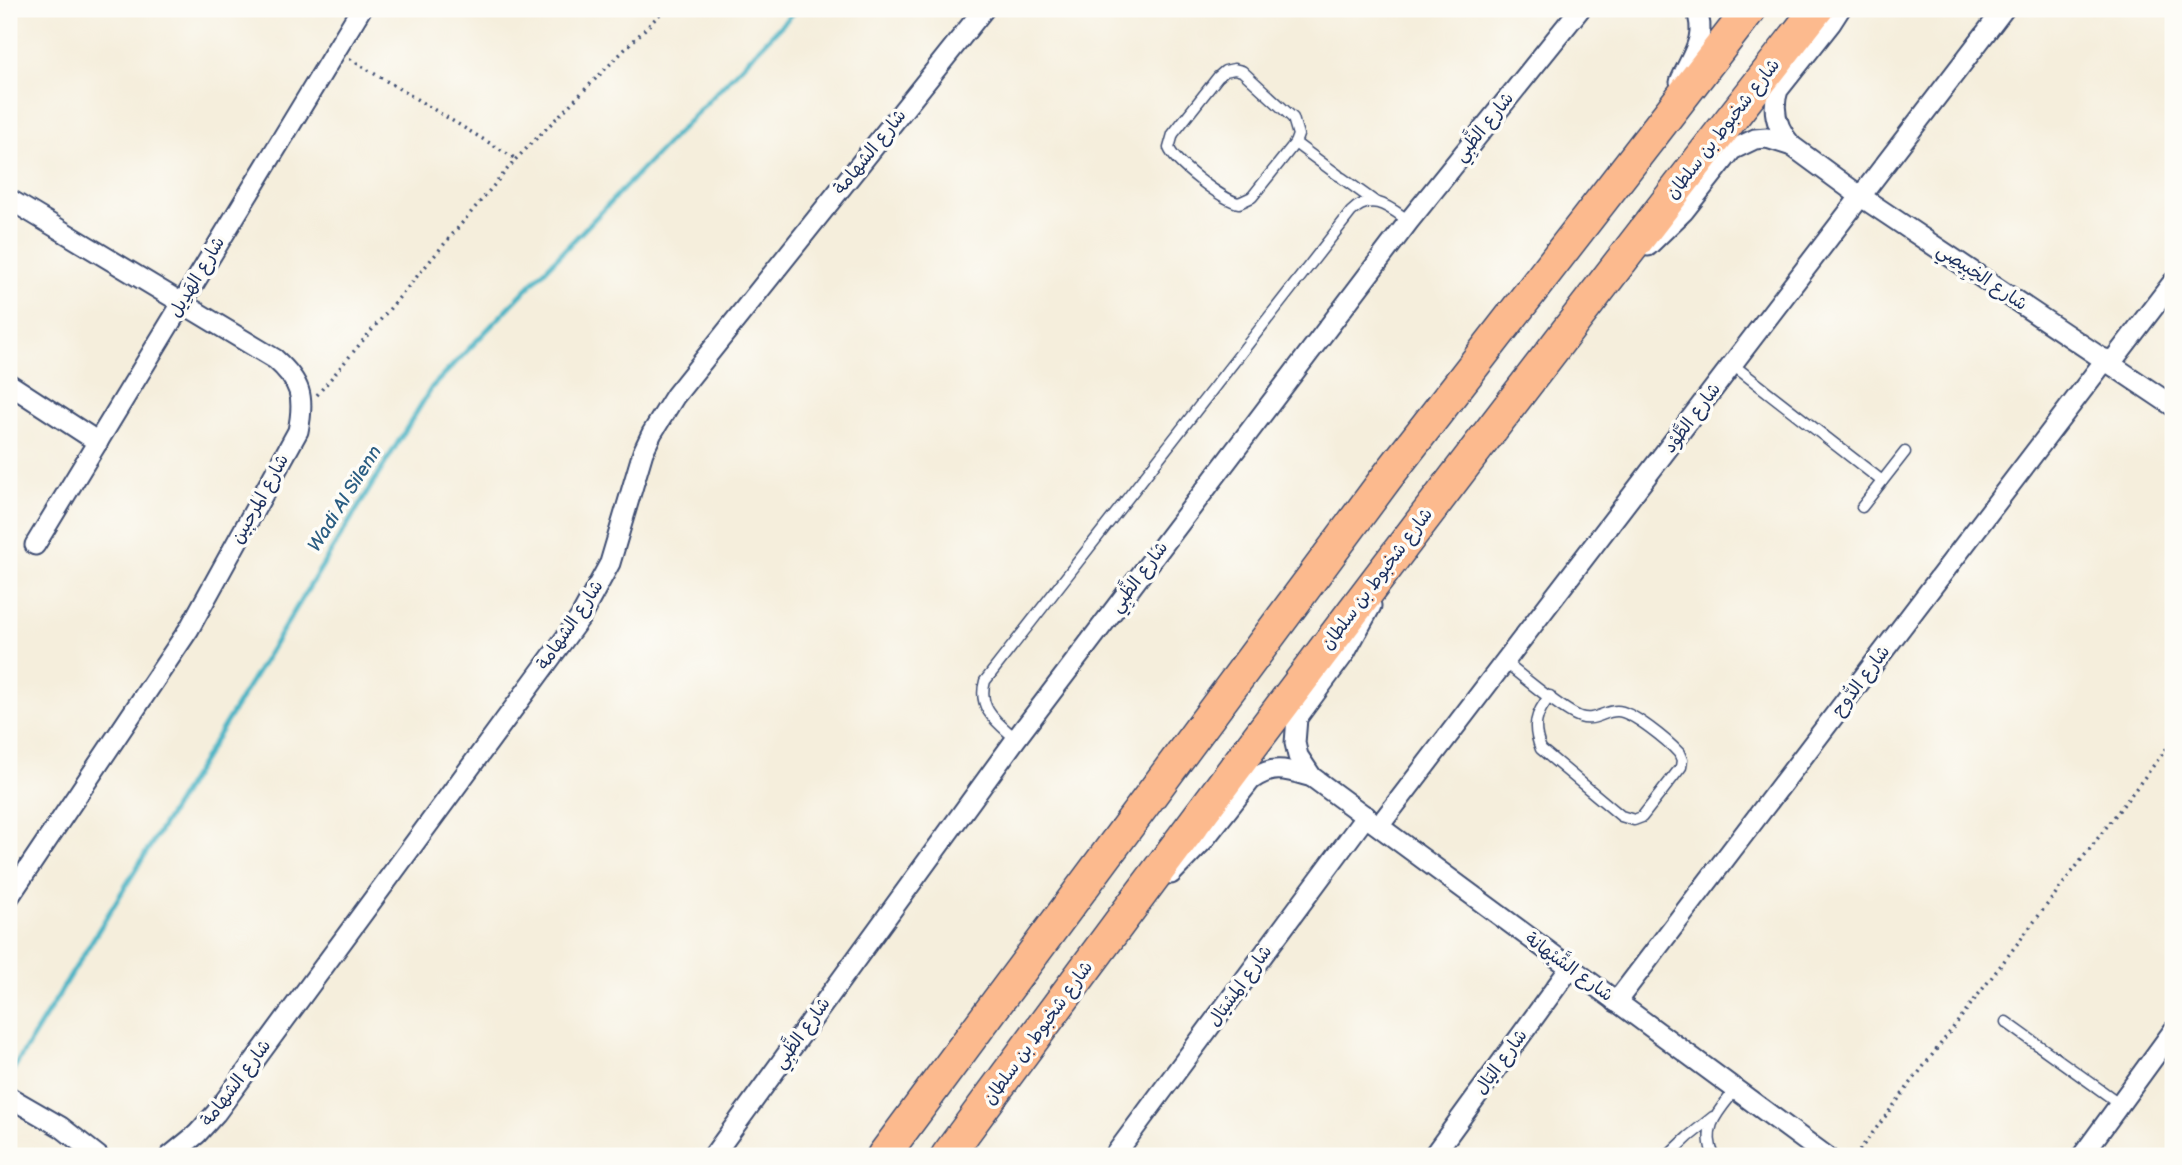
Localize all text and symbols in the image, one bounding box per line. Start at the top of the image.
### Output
street label: شارع شخبوط بن سلطان [1662,55,1785,204]
street label: شارع الظَّبِي [1446,85,1522,169]
street label: شارع الشهامة [829,105,911,199]
street label: شارع الهَدِيل [165,233,230,322]
street label: شارع الخِبِيصِي [1930,239,2031,319]
street label: شارع الطَّوْد [1658,378,1726,458]
water label: Wadi Al Silenn [303,442,387,556]
street label: شارع المرحبين [227,451,294,548]
street label: شارع شخبوط بن سلطان [1317,504,1438,655]
street label: شارع الظَّبِي [1102,535,1176,619]
street label: شارع الشهامة [532,576,608,674]
street label: شارع الدُّوح [1826,640,1895,721]
street label: شارع الشَّبْهانة [1520,925,1620,1007]
street label: شارع المِسْيَال [1203,941,1277,1031]
street label: شارع شخبوط بن سلطان [979,957,1098,1109]
street label: شارع الظَّبِي [765,990,839,1076]
street label: شارع اليَال [1470,1025,1533,1099]
street label: شارع الشهامة [197,1035,276,1131]

